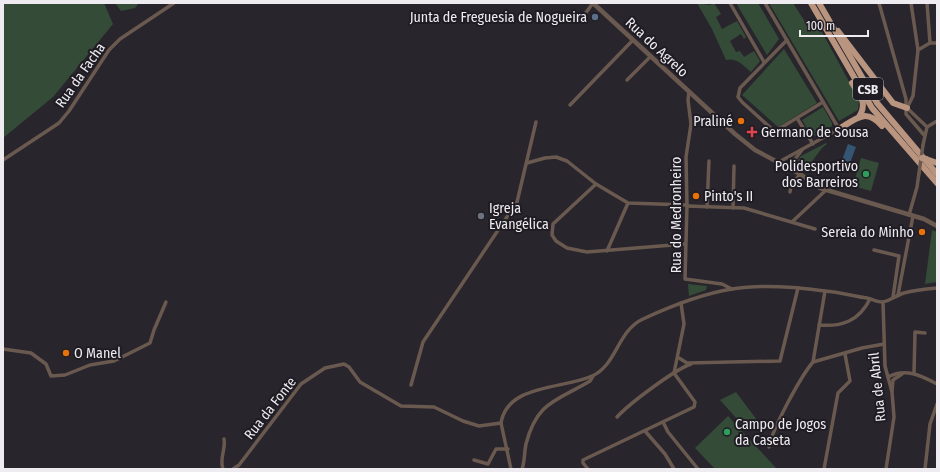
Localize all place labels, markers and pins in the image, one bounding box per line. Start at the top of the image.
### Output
place label: Junta de Freguesia de Nogueira [410,9,587,26]
marker: Junta de Freguesia de Nogueira [590,12,600,22]
place label: Praliné [693,113,733,130]
marker: Praliné [736,116,746,126]
place label: Germano de Sousa [761,124,869,141]
marker: Germano de Sousa [746,126,758,138]
place label: Polidesportivo dos Barreiros [775,158,858,191]
marker: Polidesportivo dos Barreiros [861,169,871,179]
place label: Pinto's II [704,188,753,205]
marker: Pinto's II [691,191,701,201]
place label: Igreja Evangélica [489,200,549,233]
marker: Igreja Evangélica [476,211,486,221]
place label: Sereia do Minho [821,224,914,241]
marker: Sereia do Minho [917,227,927,237]
place label: O Manel [74,345,121,362]
marker: O Manel [61,348,71,358]
place label: Campo de Jogos da Caseta [735,416,826,449]
marker: Campo de Jogos da Caseta [722,427,732,437]

